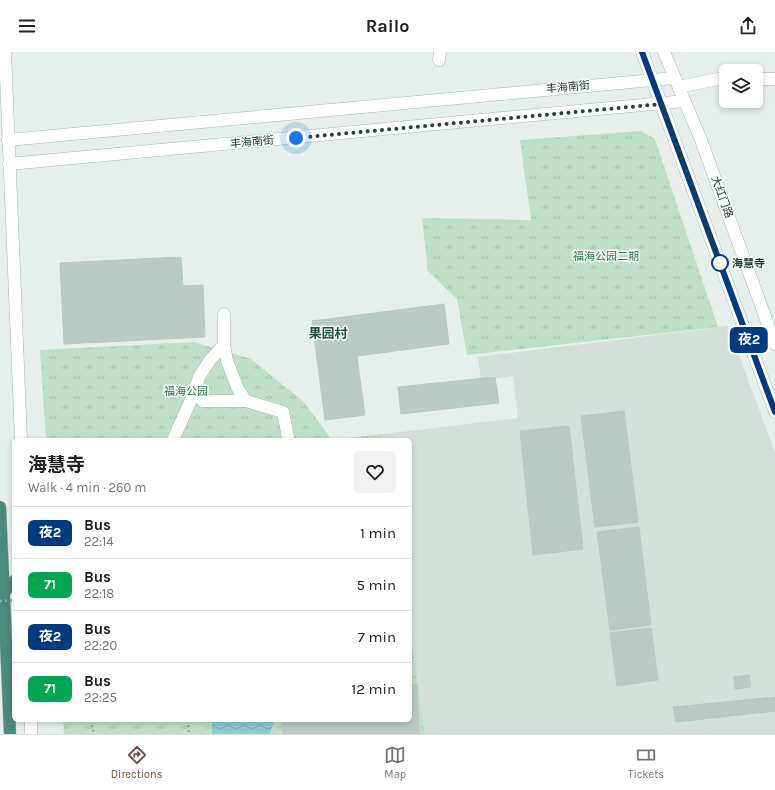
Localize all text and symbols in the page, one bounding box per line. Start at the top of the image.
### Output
icon: menu [16,15,38,37]
text: Railo [366,15,409,37]
icon: share [737,15,759,37]
map controls [719,64,763,108]
button: layers [719,64,763,108]
street label: 丰海南街 [546,79,590,95]
your location [286,128,306,148]
street label: 丰海南街 [230,134,274,150]
street label: 大红门路 [708,174,736,220]
park label: 福海公园二期 [573,250,639,263]
marker: 海慧寺 [711,254,729,272]
place label: 海慧寺 [732,257,765,270]
district label: 果园村 [308,326,348,341]
line badge: 夜2 [731,327,767,353]
text: 夜2 [738,331,760,348]
park label: 福海公园 [164,385,208,398]
button: heart [354,451,396,493]
text: 海慧寺 [28,454,85,476]
text: Walk · 4 min · 260 m [28,480,147,495]
text: Bus [84,516,111,534]
text: 夜2 [39,524,61,541]
text: 1 min [360,524,396,542]
text: 22:14 [84,534,114,549]
text: Bus [84,568,111,586]
text: 71 [44,576,56,593]
text: 5 min [356,576,396,594]
text: 22:18 [84,586,114,601]
text: Bus [84,620,111,638]
text: 夜2 [39,628,61,645]
text: 7 min [358,628,396,646]
text: 22:20 [84,638,117,653]
text: Bus [84,672,111,690]
text: 71 [44,680,56,697]
text: 12 min [351,680,396,698]
text: 22:25 [84,690,117,705]
tab: Directions [111,744,163,781]
tab: Map [384,744,406,781]
tab: Tickets [628,744,664,781]

